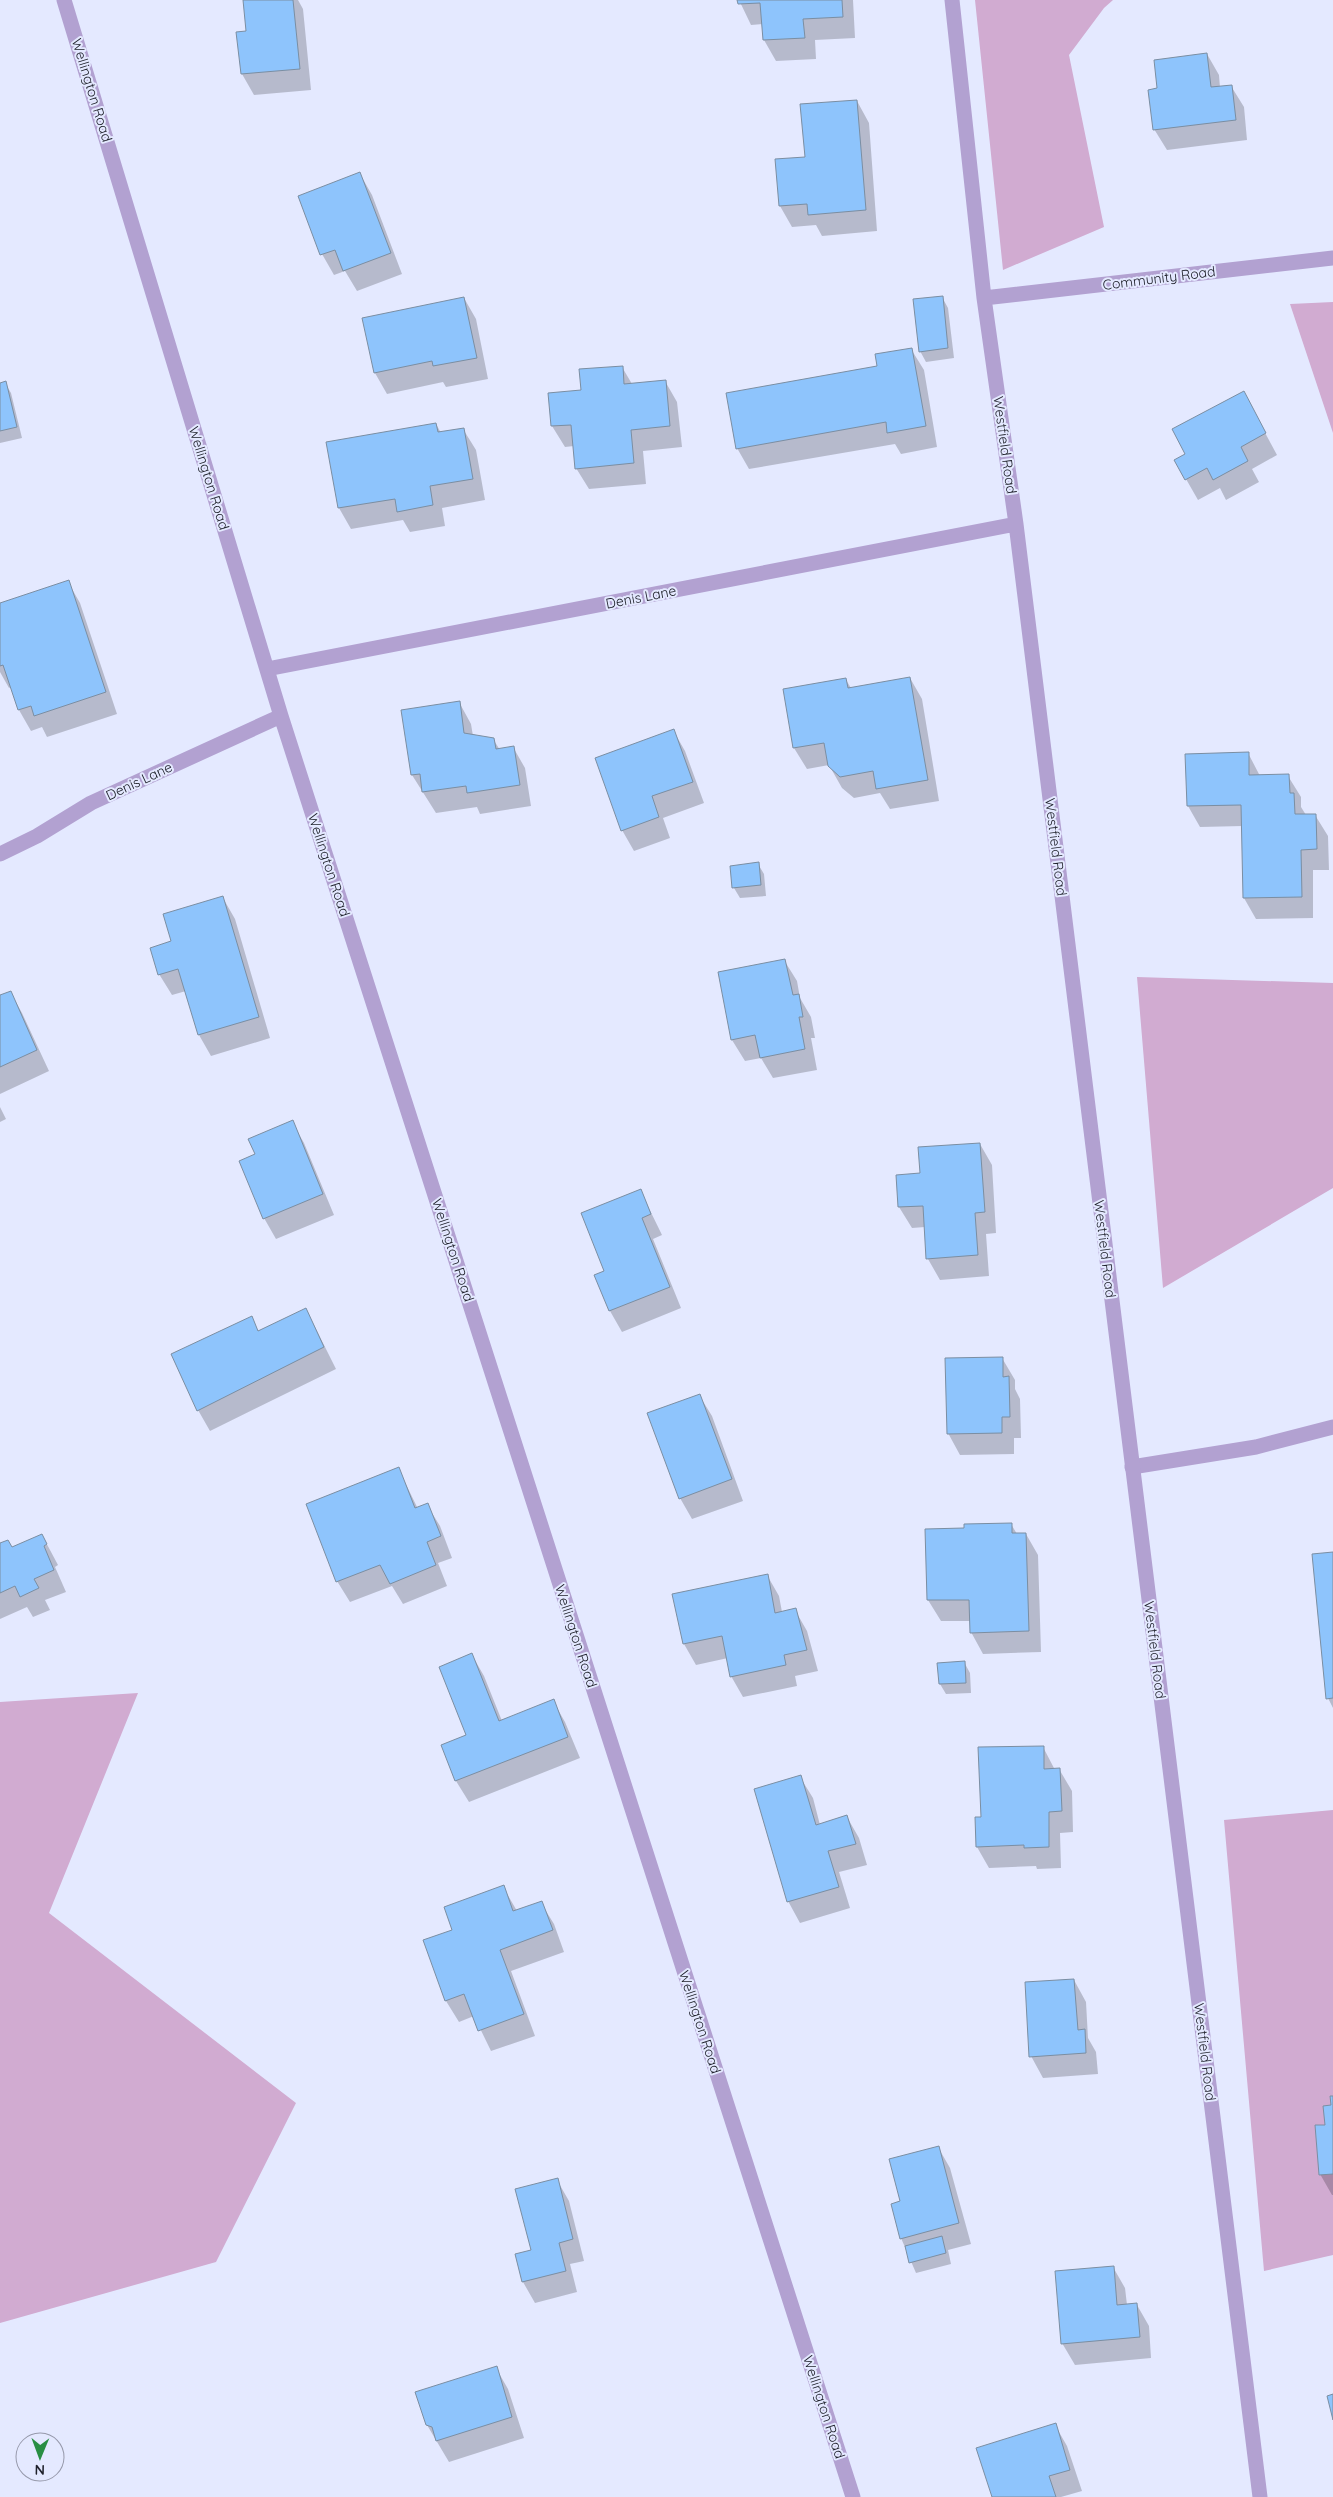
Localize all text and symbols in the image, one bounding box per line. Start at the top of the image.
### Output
street label: Wellington Road [68,36,116,144]
street label: Community Road [1102,262,1216,294]
street label: Westfield Road [989,395,1021,495]
street label: Wellington Road [185,424,233,532]
street label: Denis Lane [604,581,678,613]
street label: Denis Lane [103,758,175,804]
street label: Westfield Road [1041,797,1071,897]
street label: Wellington Road [304,811,354,919]
street label: Wellington Road [428,1196,478,1304]
street label: Westfield Road [1090,1199,1120,1299]
street label: Wellington Road [551,1582,601,1690]
street label: Westfield Road [1140,1600,1170,1700]
street label: Wellington Road [675,1968,725,2076]
street label: Westfield Road [1190,2002,1220,2102]
street label: Wellington Road [799,2353,849,2461]
north arrow [15,2432,65,2482]
text: N [34,2461,45,2479]

